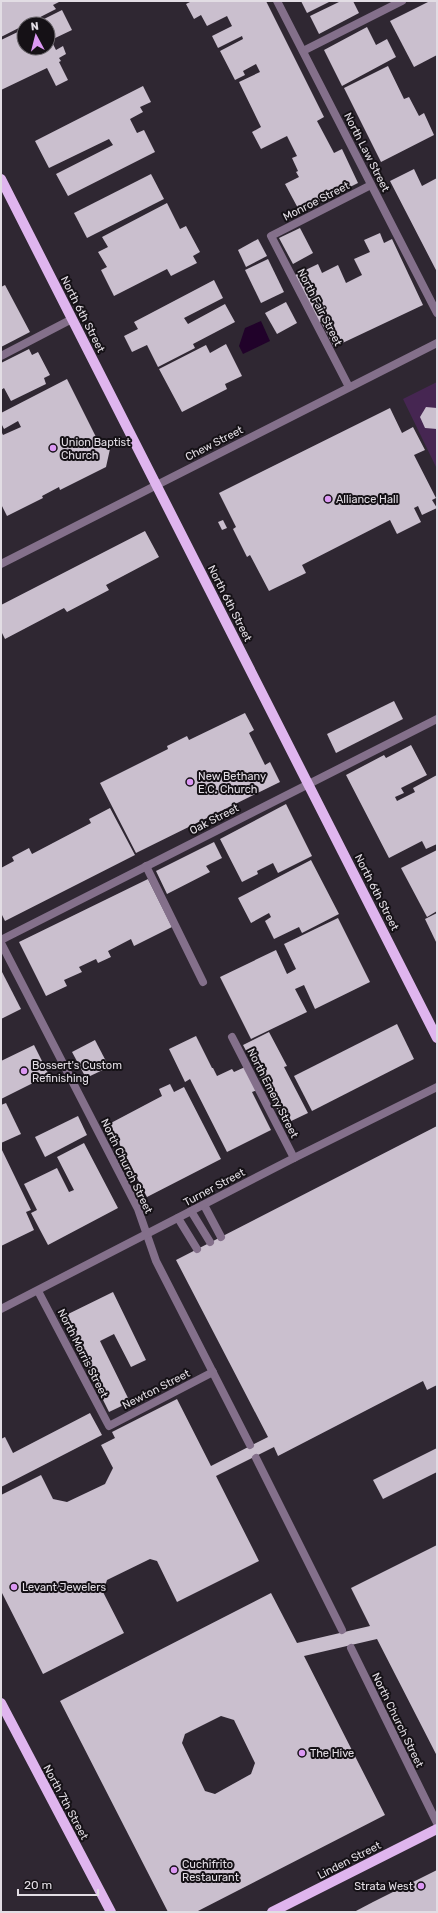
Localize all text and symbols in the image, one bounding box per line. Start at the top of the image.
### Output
north arrow [16,16,56,56]
text: N [30,20,40,34]
street label: North Law Street [341,110,392,195]
street label: Monroe Street [281,179,352,224]
street label: North Fair Street [294,266,345,349]
street label: North 6th Street [58,274,108,355]
street label: Chew Street [183,423,246,464]
place label: Union Baptist Church [61,436,131,462]
marker: Union Baptist Church [48,443,58,453]
place label: Alliance Hall [336,493,398,506]
marker: Alliance Hall [323,494,333,504]
street label: North 6th Street [205,563,255,644]
place label: New Bethany E.C. Church [198,770,266,796]
marker: New Bethany E.C. Church [185,777,195,787]
street label: Oak Street [187,801,242,837]
street label: North 6th Street [352,852,402,933]
street label: North Emery Street [244,1046,301,1141]
place label: Bossert's Custom Refinishing [32,1059,122,1085]
marker: Bossert's Custom Refinishing [19,1066,29,1076]
street label: North Church Street [98,1117,155,1216]
street label: Turner Street [181,1166,248,1209]
street label: North Morris Street [55,1307,111,1400]
street label: Newton Street [120,1366,193,1412]
place label: Levant Jewelers [22,1581,106,1594]
marker: Levant Jewelers [9,1582,19,1592]
street label: North Church Street [369,1671,426,1770]
place label: The Hive [310,1747,354,1760]
marker: The Hive [297,1748,307,1758]
street label: North 7th Street [40,1763,91,1843]
street label: Linden Street [315,1839,384,1882]
place label: Cuchifrito Restaurant [182,1858,240,1884]
marker: Cuchifrito Restaurant [169,1865,179,1875]
scale bar [18,1871,98,1897]
text: 20 m [24,1878,52,1892]
place label: Strata West [354,1880,414,1893]
marker: Strata West [416,1881,426,1891]

